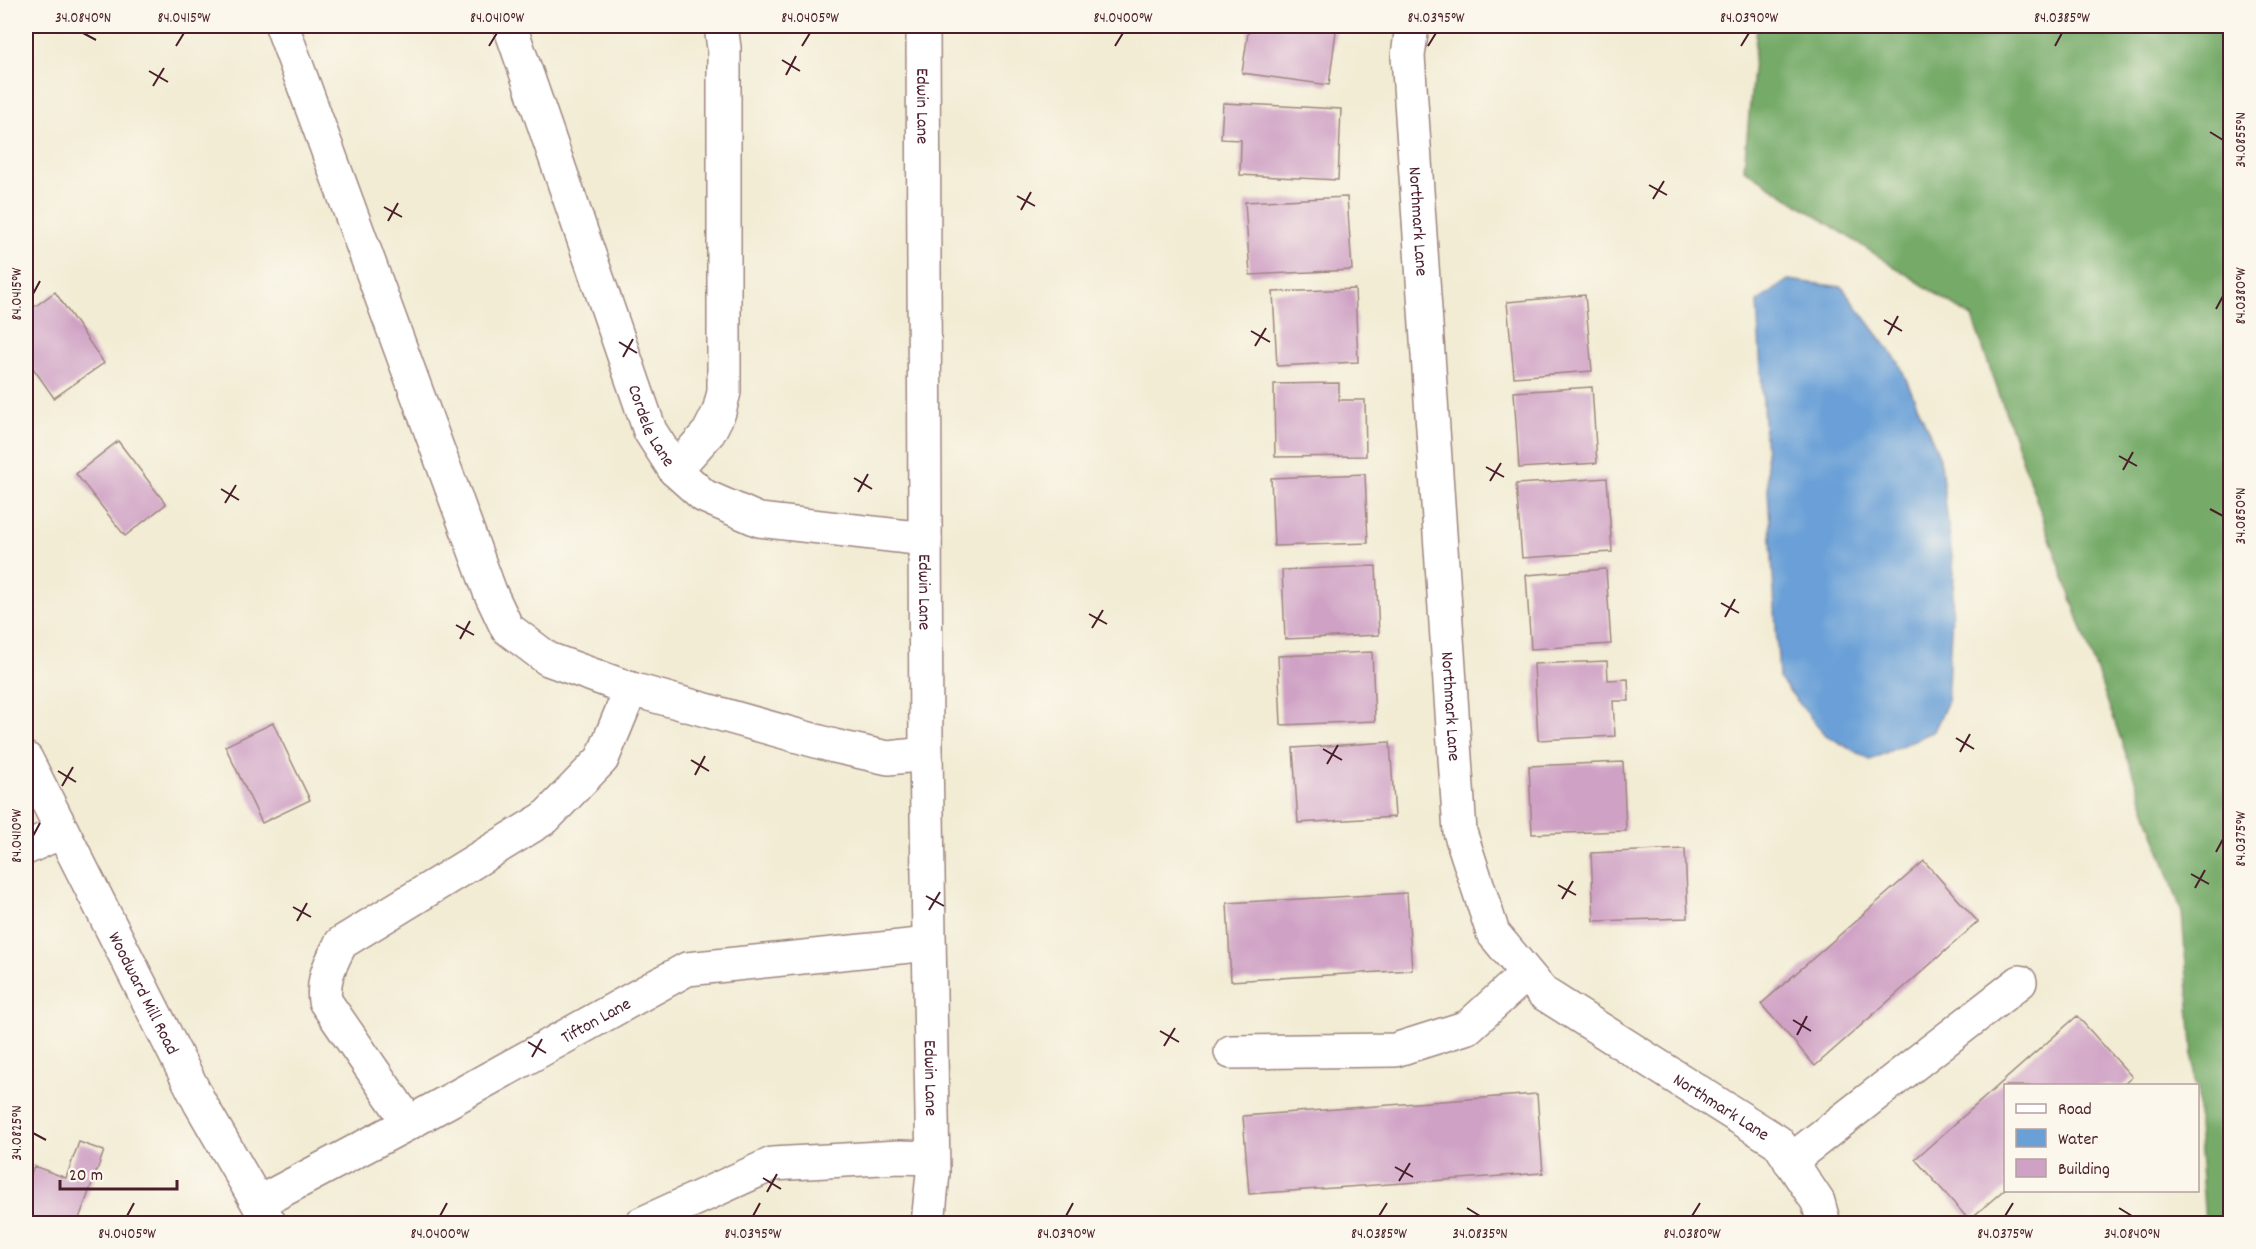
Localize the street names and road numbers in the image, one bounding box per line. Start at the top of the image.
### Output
street label: Edwin Lane [908,68,933,144]
street label: Northmark Lane [1400,166,1433,277]
street label: Cordele Lane [620,382,680,473]
street label: Edwin Lane [910,554,935,630]
street label: Northmark Lane [1433,651,1465,762]
street label: Woodward Mill Road [101,928,184,1060]
street label: Tifton Lane [557,993,636,1051]
street label: Edwin Lane [916,1040,942,1116]
street label: Northmark Lane [1667,1069,1773,1148]

